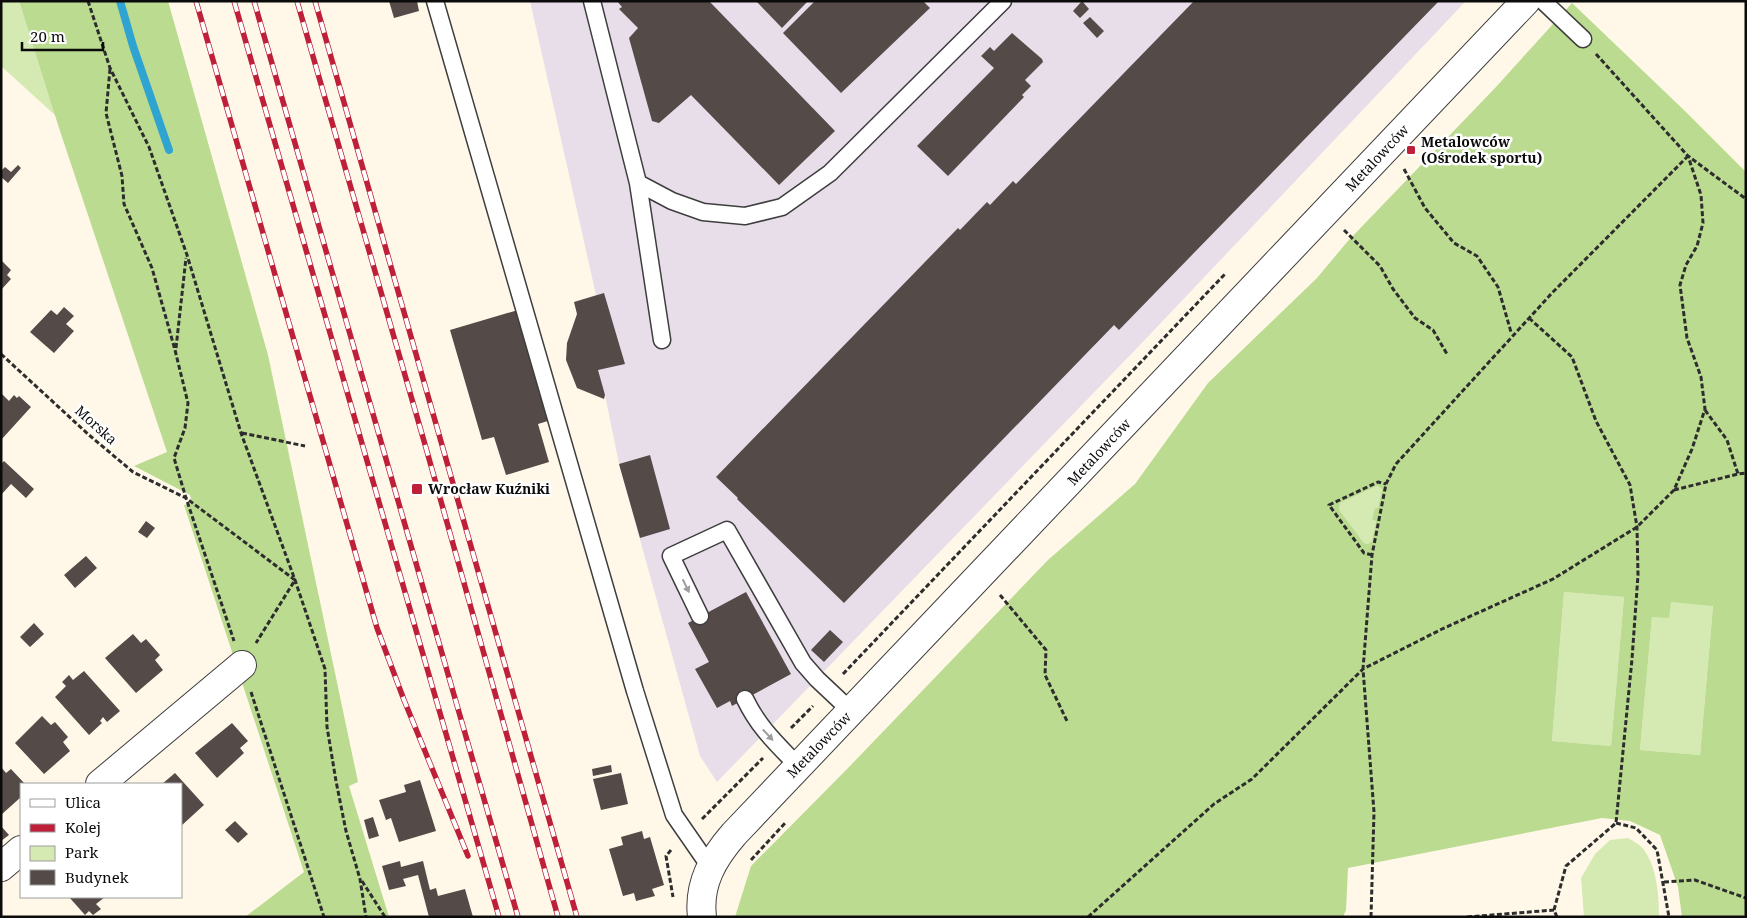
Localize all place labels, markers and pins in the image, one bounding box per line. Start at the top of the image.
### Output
place label: Metalowców (Ośrodek sportu) [1421,132,1542,167]
marker: Metalowców (Ośrodek sportu) [1405,144,1417,156]
place label: Wrocław Kuźniki [428,479,550,498]
marker: Wrocław Kuźniki [410,482,424,496]

